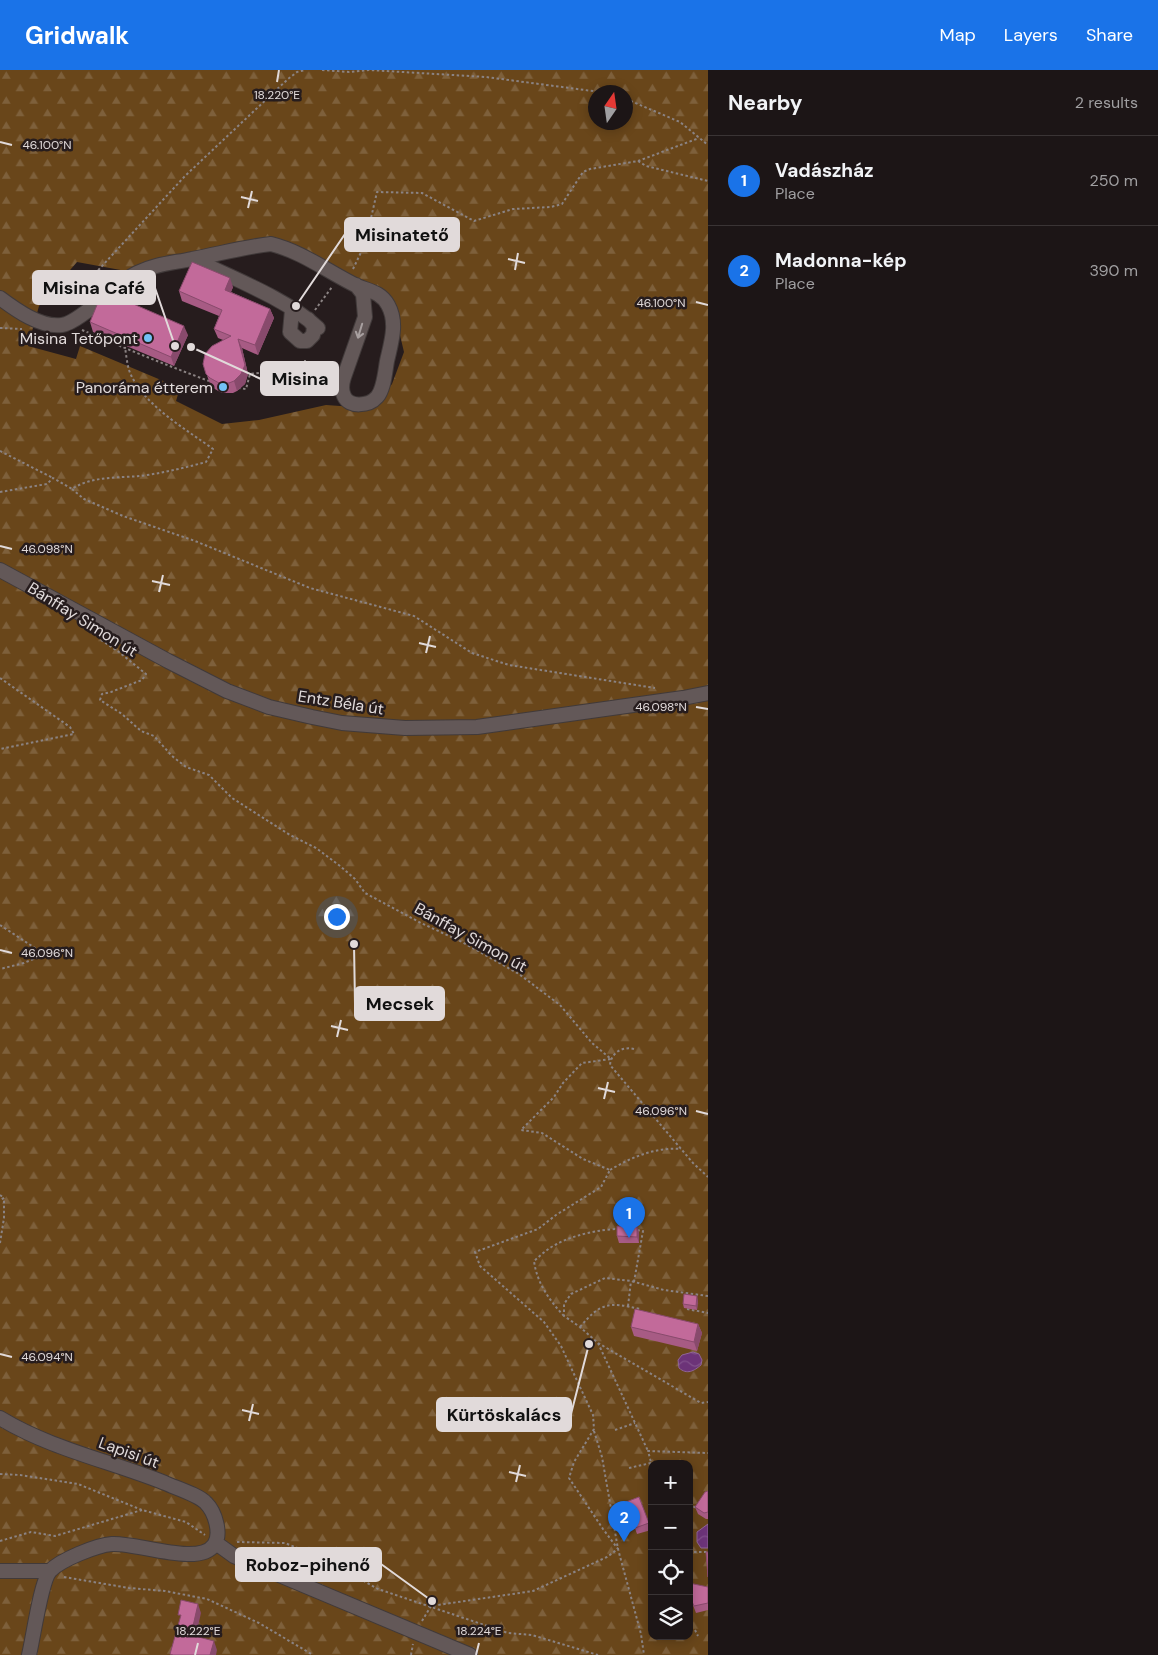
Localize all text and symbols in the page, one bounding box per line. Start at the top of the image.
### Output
text: Gridwalk [25,20,129,51]
text: Map [940,23,976,47]
text: Layers [1004,23,1058,47]
text: Share [1086,23,1133,47]
north arrow [588,85,633,130]
text: 18.220°E [254,87,300,103]
text: Nearby [728,89,802,117]
text: 2 results [1075,92,1138,113]
text: 46.100°N [22,137,72,153]
text: Vadászház [775,158,874,183]
text: 1 [741,170,747,191]
text: 250 m [1090,170,1138,191]
text: Place [775,183,815,204]
callout: Misinatető [345,218,459,251]
text: Misinatető [355,223,449,247]
text: Madonna-kép [775,248,907,273]
text: 2 [739,260,749,281]
text: 390 m [1090,260,1138,281]
callout: Misina Café [33,271,155,304]
text: Place [775,273,815,294]
text: Misina Café [43,276,145,300]
text: 46.100°N [636,295,686,311]
one-way arrow [355,323,365,339]
place label: Misina Tetőpont [20,328,138,349]
marker: Misina Tetőpont [142,332,154,344]
callout: Misina [261,362,338,395]
text: Misina [271,367,329,391]
place label: Panoráma étterem [76,377,213,398]
marker: Panoráma étterem [217,381,229,393]
text: 46.098°N [21,541,73,557]
street label: Bánffay Simon út [24,577,142,662]
street label: Entz Béla út [296,685,385,720]
text: 46.098°N [635,699,687,715]
street label: Bánffay Simon út [411,898,531,977]
your location [324,904,350,930]
text: 46.096°N [21,945,73,961]
callout: Mecsek [355,987,444,1020]
text: Mecsek [366,992,435,1016]
text: 46.096°N [635,1103,687,1119]
pin: 1 [613,1197,645,1238]
text: 46.094°N [21,1349,73,1365]
callout: Kürtöskalács [437,1398,571,1431]
text: Kürtöskalács [447,1403,561,1427]
street label: Lapisi út [96,1432,162,1473]
map controls [648,1460,693,1640]
button: + [648,1460,693,1505]
pin: 2 [608,1501,640,1542]
button: − [648,1505,693,1550]
callout: Roboz-pihenő [236,1548,381,1581]
button: locate [648,1550,693,1595]
text: Roboz-pihenő [246,1553,370,1577]
button: layers [648,1595,693,1640]
text: 18.222°E [175,1623,221,1639]
text: 18.224°E [456,1623,502,1639]

